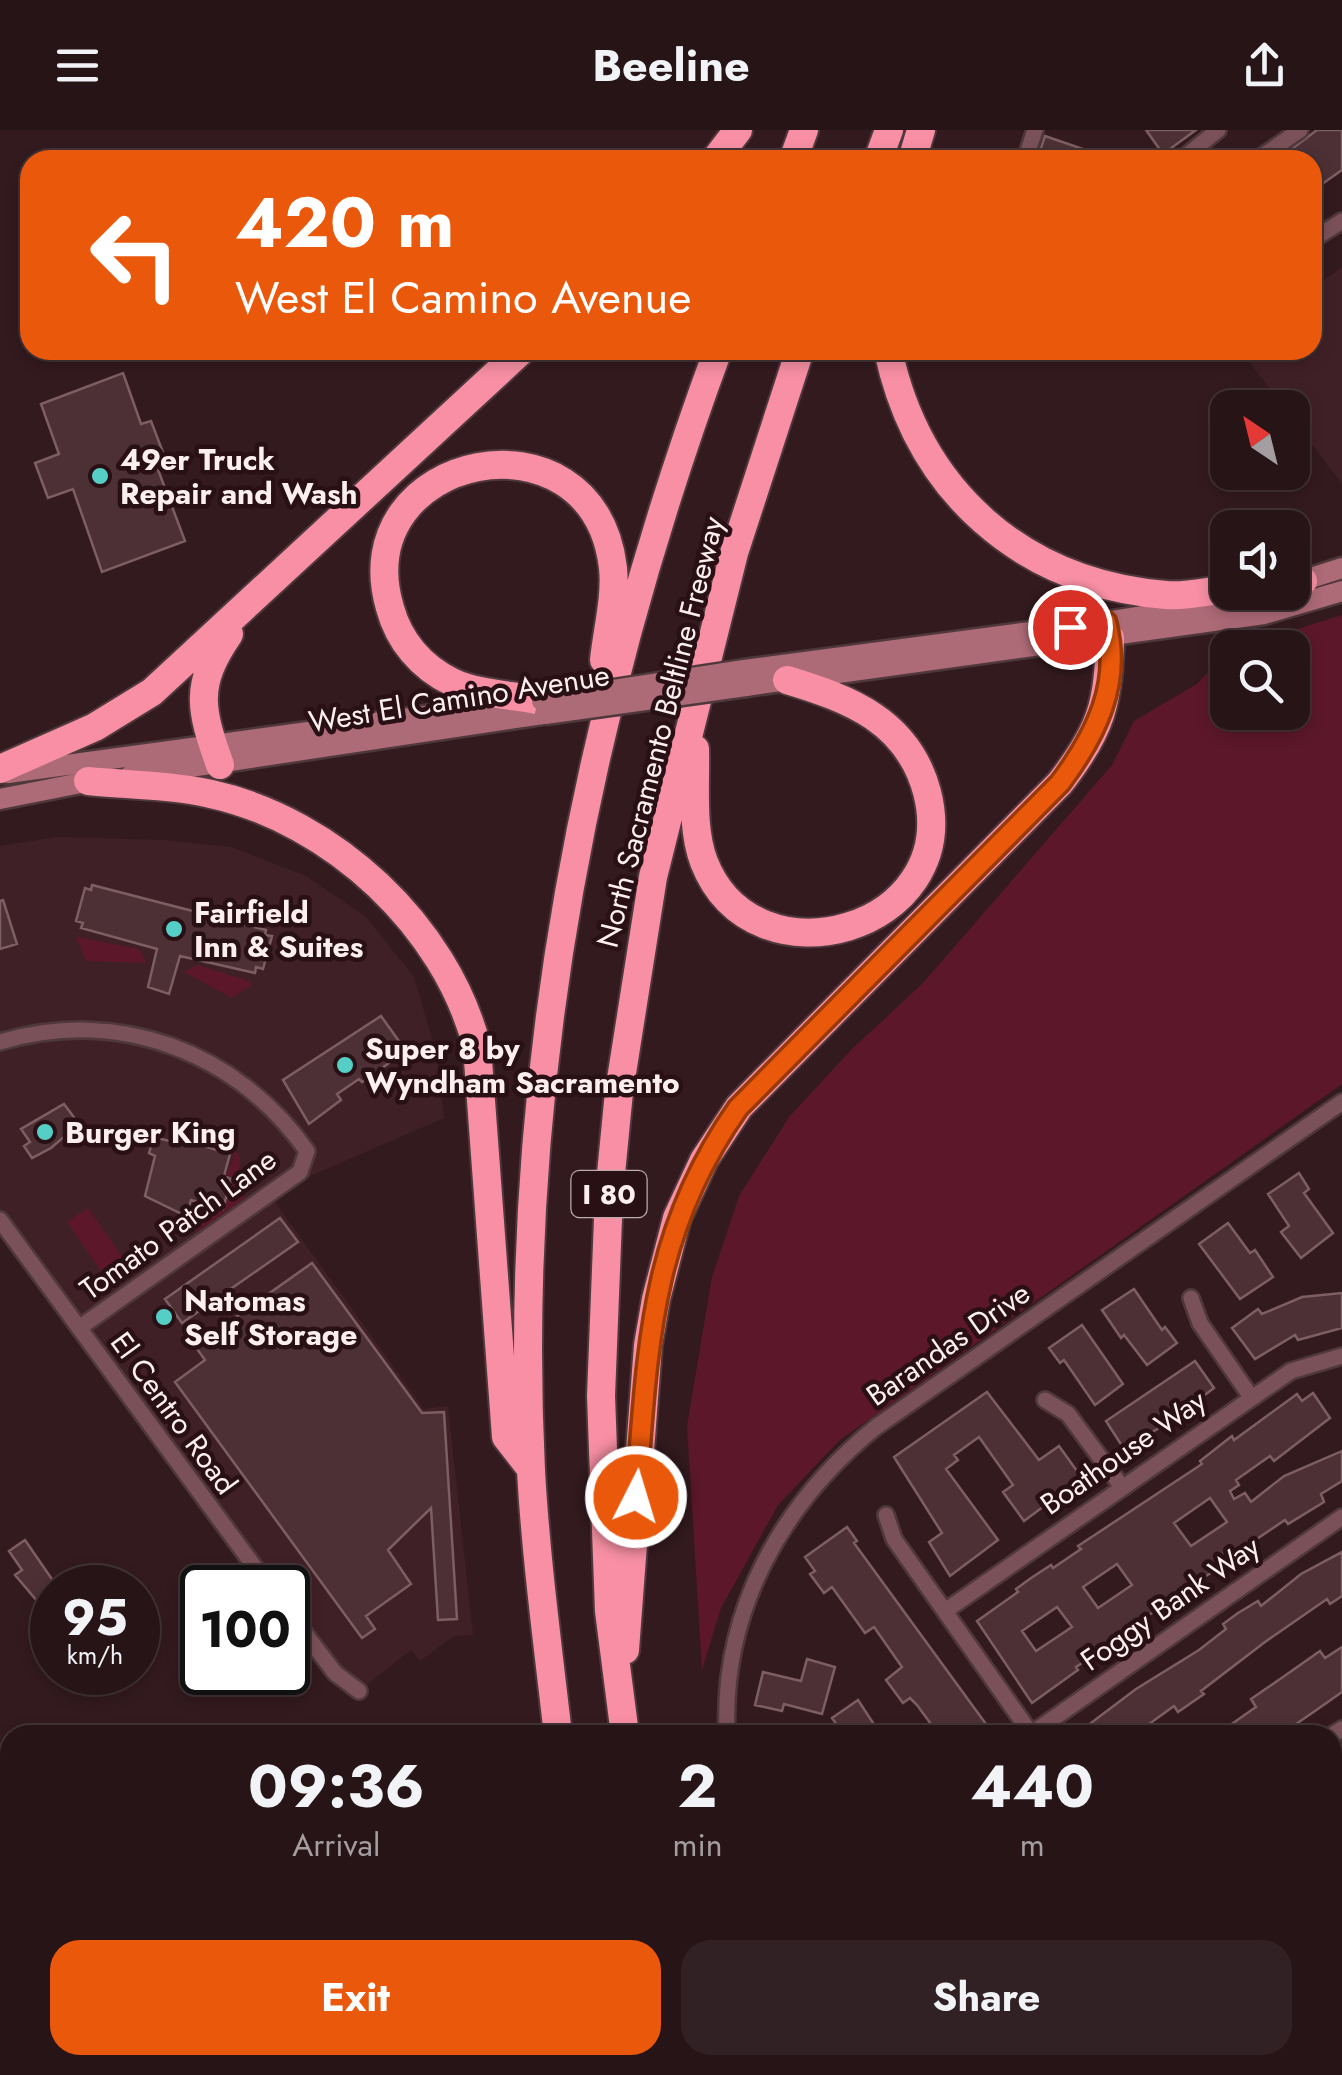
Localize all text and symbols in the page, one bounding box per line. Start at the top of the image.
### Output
text: Beeline [592,33,750,98]
icon: menu [50,38,105,93]
icon: share [1237,38,1292,93]
text: 420 m [235,172,455,273]
icon: left [70,190,200,320]
text: West El Camino Avenue [235,265,691,330]
north arrow [1210,390,1310,490]
map controls [1210,390,1310,730]
place label: 49er Truck Repair and Wash [120,438,358,515]
marker: 49er Truck Repair and Wash [89,465,111,487]
button: sound [1210,510,1310,610]
street label: North Sacramento Beltline Freeway [586,511,735,952]
pin [1028,585,1113,670]
icon: arrive [1043,600,1098,655]
button: search [1210,630,1310,730]
street label: West El Camino Avenue [305,653,613,743]
place label: Fairfield Inn & Suites [194,891,363,968]
marker: Fairfield Inn & Suites [163,918,185,940]
place label: Super 8 by Wyndham Sacramento [365,1027,680,1104]
marker: Super 8 by Wyndham Sacramento [334,1054,356,1076]
place label: Burger King [65,1111,236,1154]
marker: Burger King [34,1121,56,1143]
street label: Tomato Patch Lane [71,1138,285,1310]
road number: I 80 [572,1171,646,1217]
street label: Barandas Drive [857,1272,1039,1416]
place label: Natomas Self Storage [184,1279,357,1356]
marker: Natomas Self Storage [153,1306,175,1328]
street label: El Centro Road [100,1323,248,1503]
street label: Boathouse Way [1031,1378,1215,1525]
position arrow [584,1445,688,1549]
street label: Foggy Bank Way [1072,1525,1269,1681]
speed limit sign: 100 [180,1565,310,1695]
text: 95 [62,1581,128,1654]
text: km/h [67,1637,123,1673]
text: 09:36 [248,1743,425,1830]
text: 2 [678,1743,717,1830]
text: 440 [971,1743,1094,1830]
text: Arrival [292,1822,380,1868]
text: min [673,1822,723,1868]
text: m [1020,1822,1045,1868]
button: Exit [50,1940,661,2055]
button: Share [681,1940,1292,2055]

